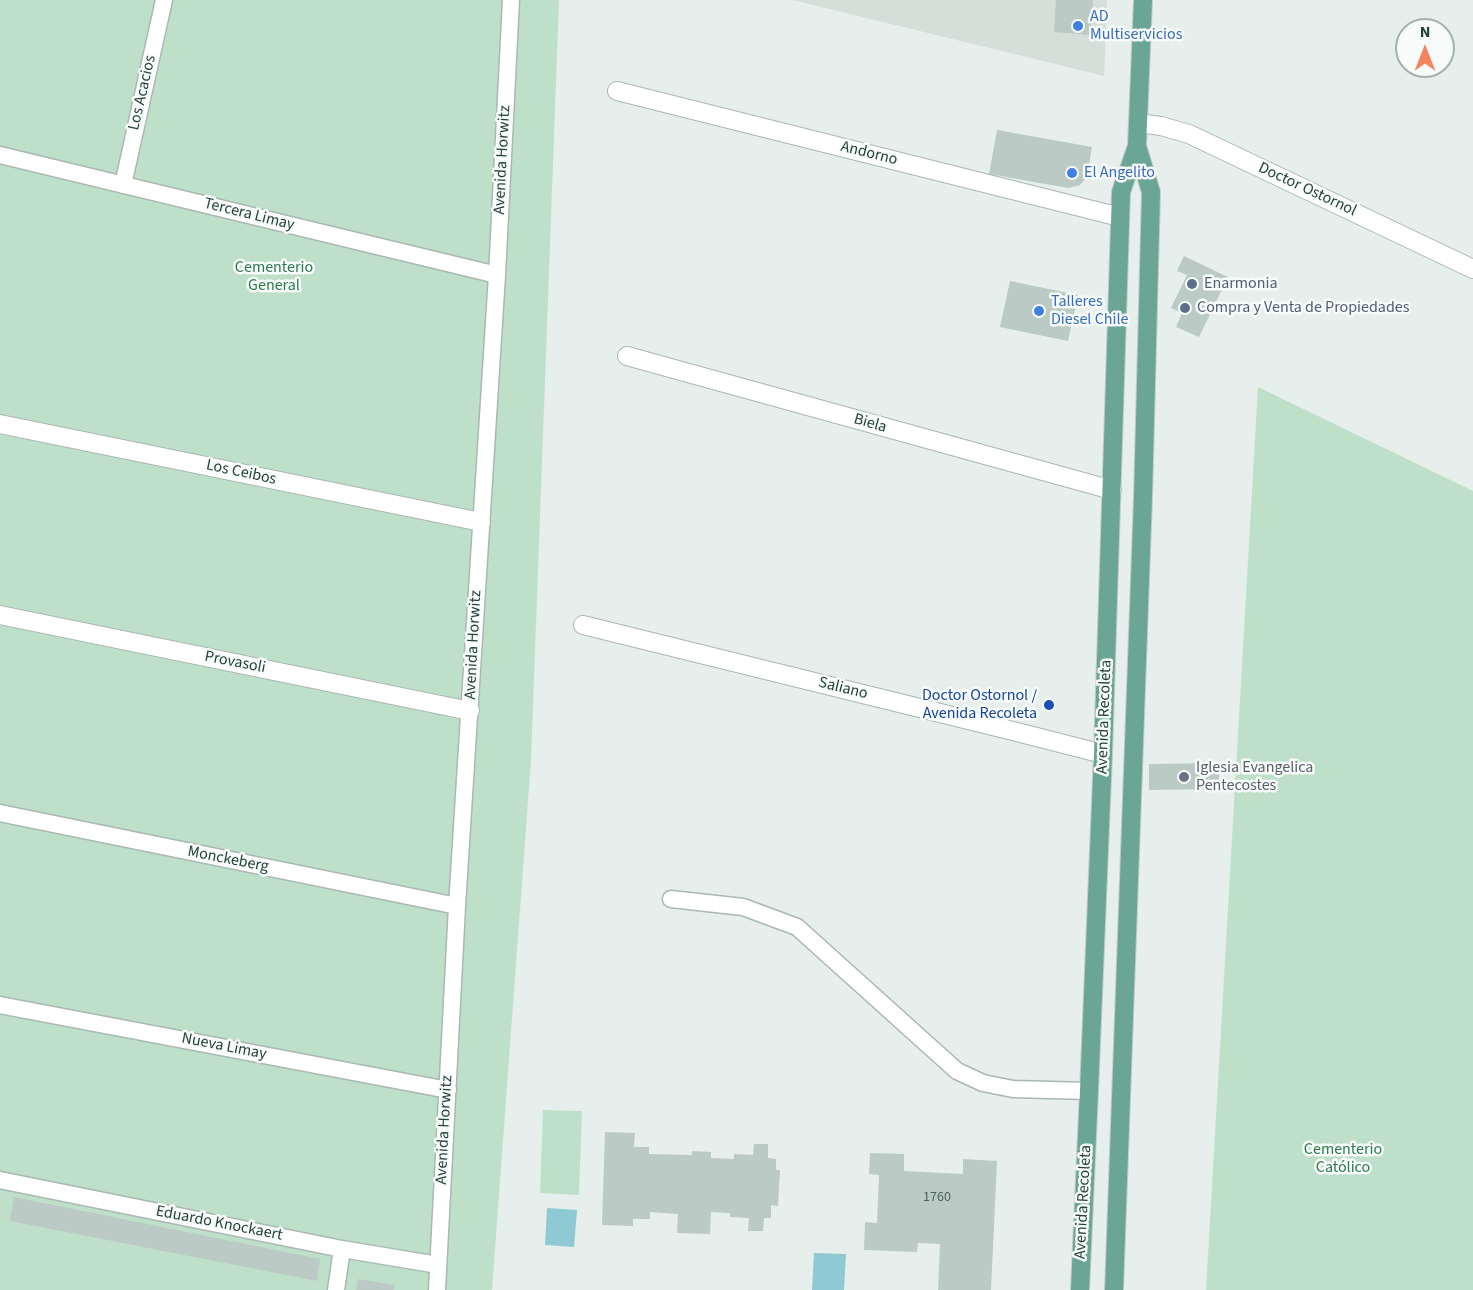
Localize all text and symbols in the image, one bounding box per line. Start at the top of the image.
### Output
place label: AD Multiservicios [1090,7,1182,45]
north arrow [1395,18,1455,78]
marker: AD Multiservicios [1071,19,1085,33]
text: N [1420,21,1430,43]
street label: Los Acacios [125,54,161,132]
street label: Avenida Horwitz [491,105,515,215]
street label: Andorno [839,138,899,170]
street label: Doctor Ostornol [1255,159,1359,221]
place label: El Angelito [1084,163,1155,183]
marker: El Angelito [1065,166,1079,180]
street label: Tercera Limay [202,194,296,236]
park label: Cementerio General [235,258,313,296]
place label: Enarmonia [1204,274,1277,294]
marker: Enarmonia [1185,277,1199,291]
place label: Talleres Diesel Chile [1051,292,1128,330]
place label: Compra y Venta de Propiedades [1197,298,1409,318]
marker: Compra y Venta de Propiedades [1178,301,1192,315]
marker: Talleres Diesel Chile [1032,304,1046,318]
street label: Biela [851,410,889,438]
street label: Los Ceibos [204,456,278,490]
street label: Avenida Horwitz [462,590,486,700]
street label: Provasoli [203,648,267,678]
street label: Avenida Recoleta [1093,660,1117,774]
street label: Saliano [816,674,870,704]
place label: Doctor Ostornol / Avenida Recoleta [922,686,1037,724]
marker: Doctor Ostornol / Avenida Recoleta [1042,698,1056,712]
place label: Iglesia Evangelica Pentecostes [1196,758,1313,796]
marker: Iglesia Evangelica Pentecostes [1177,770,1191,784]
street label: Monckeberg [186,843,270,877]
street label: Nueva Limay [180,1029,268,1065]
street label: Avenida Horwitz [433,1075,457,1185]
park label: Cementerio Católico [1304,1140,1382,1178]
street label: Avenida Recoleta [1071,1144,1097,1260]
house number: 1760 [923,1190,951,1206]
street label: Eduardo Knockaert [154,1202,284,1246]

